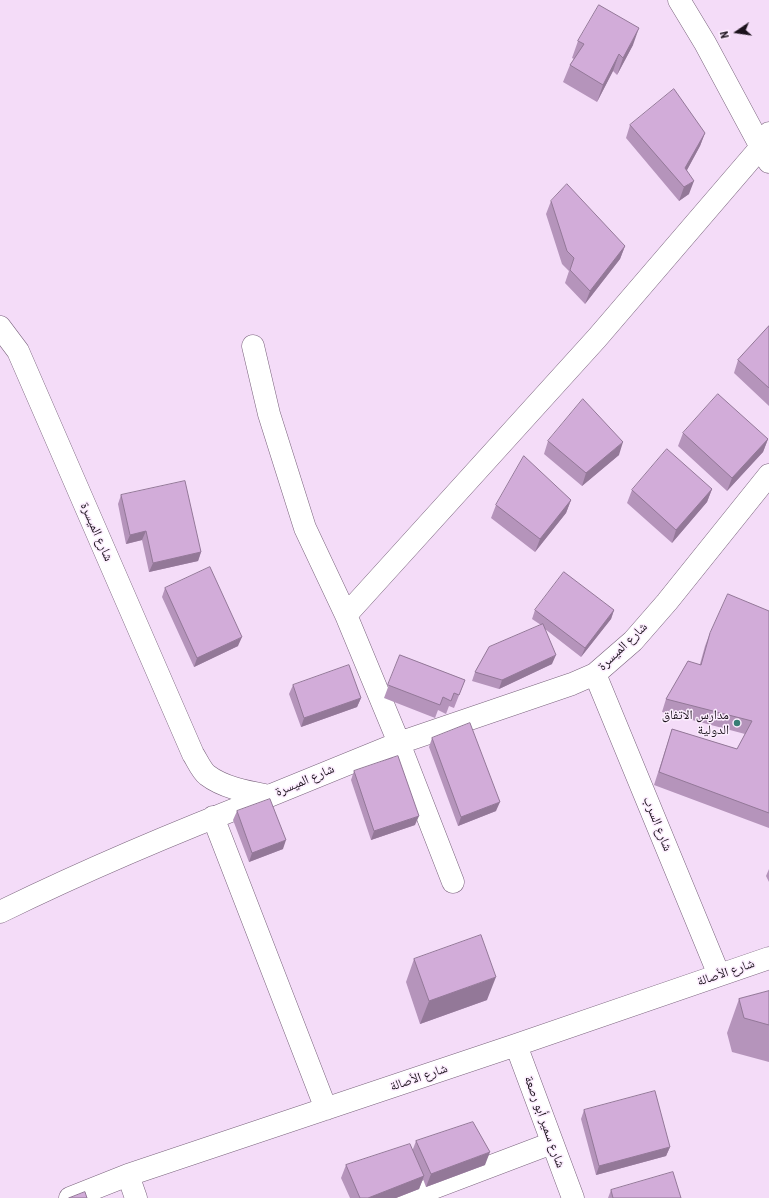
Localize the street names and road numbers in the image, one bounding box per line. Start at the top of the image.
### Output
street label: شارع الميسرة [76,500,116,564]
street label: شارع الميسرة [595,620,651,674]
street label: شارع الميسرة [273,762,337,800]
street label: شارع السرب [639,794,675,854]
street label: شارع الأصالة [695,956,757,990]
street label: شارع الأصالة [388,1061,450,1095]
street label: شارع سمير أبو رصعة [520,1074,568,1170]

